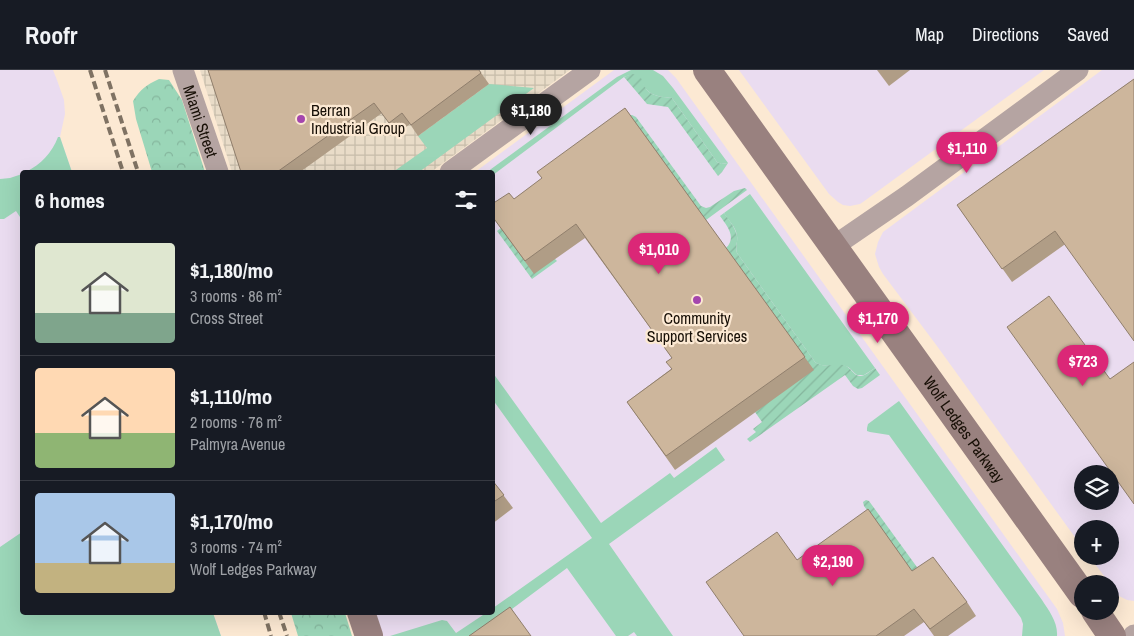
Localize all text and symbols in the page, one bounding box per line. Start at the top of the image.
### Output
text: Roofr [25,19,77,51]
text: Map [915,22,944,47]
text: Directions [972,22,1039,47]
text: Saved [1067,22,1109,47]
street label: Miami Street [178,82,223,161]
pin: $1,180 [490,93,572,136]
place label: Berran Industrial Group [311,99,405,139]
text: $1,180 [511,99,551,121]
marker: Berran Industrial Group [295,113,307,125]
pin: $1,110 [926,132,1008,174]
text: $1,110 [947,137,987,159]
text: 6 homes [35,186,105,215]
icon: filters [452,186,480,214]
pin: $1,010 [618,232,700,275]
text: $1,010 [639,238,679,260]
text: $1,180/mo [190,256,273,285]
icon: home [75,263,135,323]
text: 3 rooms · 86 m² [190,285,282,307]
marker: Community Support Services [691,294,703,306]
pin: $1,170 [837,302,919,344]
text: Cross Street [190,307,263,329]
place label: Community Support Services [647,307,747,347]
text: $1,170 [858,307,898,329]
pin: $723 [1053,344,1113,387]
text: $723 [1068,350,1098,372]
street label: Wolf Ledges Parkway [918,371,1010,488]
text: $1,110/mo [190,382,272,411]
icon: home [75,388,135,448]
text: 2 rooms · 76 m² [190,411,282,433]
text: Palmyra Avenue [190,433,285,455]
map controls [1074,465,1119,620]
button: layers [1074,465,1119,510]
text: $1,170/mo [190,507,273,536]
icon: home [75,513,135,573]
button: + [1074,520,1119,565]
text: 3 rooms · 74 m² [190,536,282,558]
pin: $2,190 [792,544,874,587]
text: $2,190 [813,550,853,572]
text: Wolf Ledges Parkway [190,558,317,580]
button: − [1074,575,1119,620]

